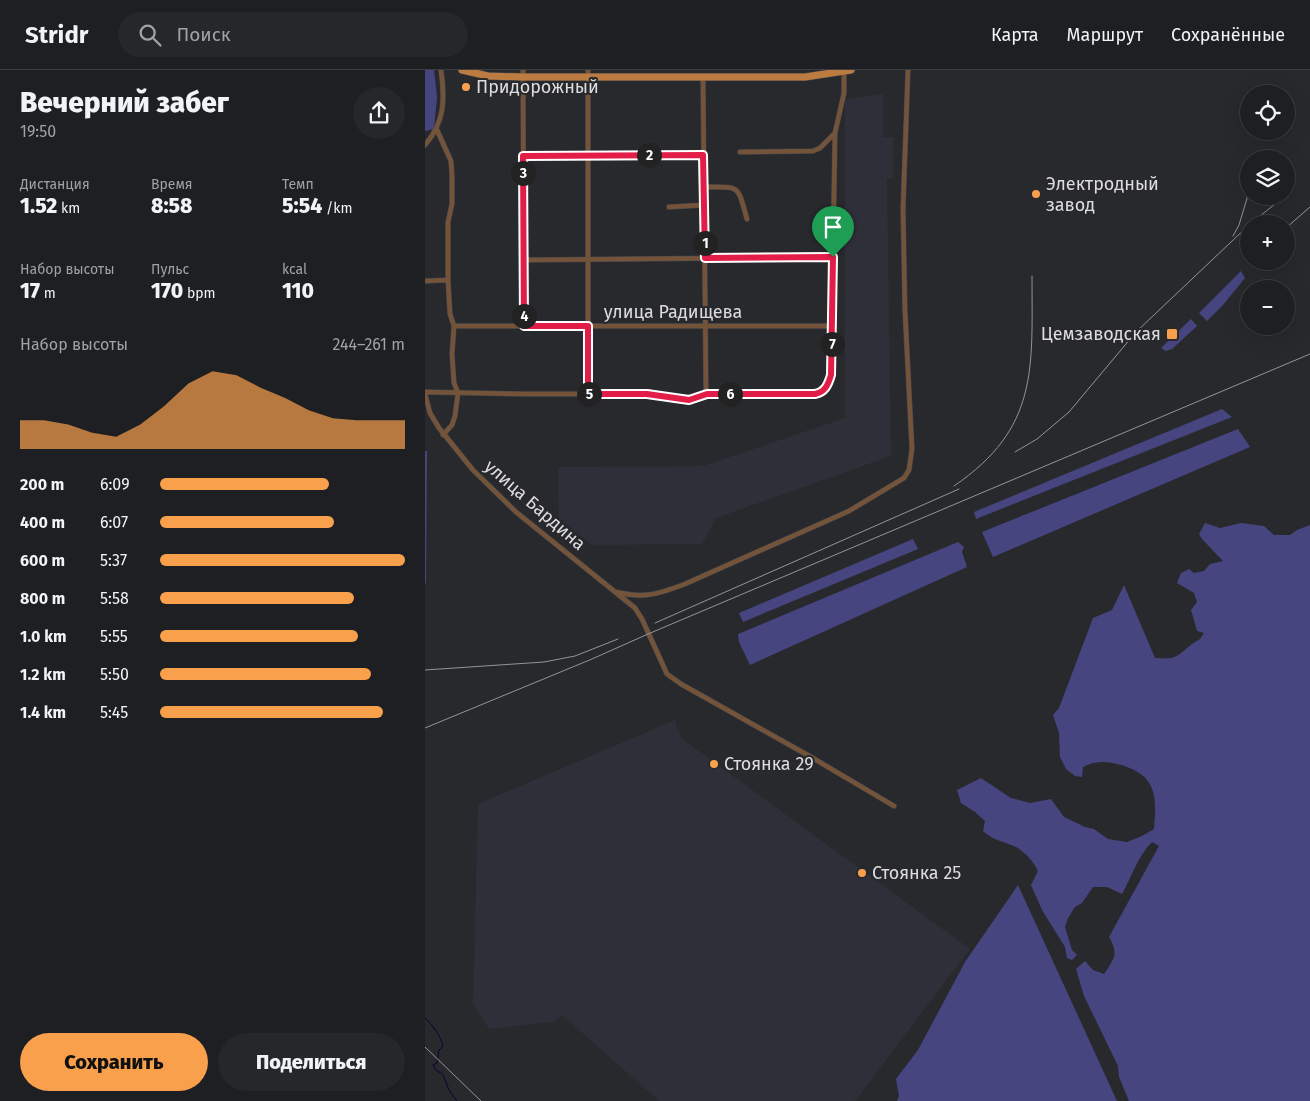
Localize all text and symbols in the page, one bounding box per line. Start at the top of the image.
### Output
search box [118,12,468,57]
text: Stridr [25,21,88,49]
icon: search [136,21,164,49]
text: Поиск [176,23,231,46]
text: Карта [991,24,1039,46]
text: Маршрут [1067,24,1143,46]
text: Сохранённые [1171,24,1285,46]
place label: Придорожный [476,76,599,98]
marker: Придорожный [460,81,472,93]
map controls [1240,85,1295,335]
button: locate [1240,85,1295,140]
text: Вечерний забег [20,86,229,119]
button: share [353,87,405,139]
text: 19:50 [20,122,56,141]
pin: 2 [637,142,661,168]
text: 2 [646,147,653,164]
button: layers [1240,150,1295,205]
pin: 3 [511,160,535,186]
text: 3 [520,165,527,182]
place label: Электродный завод [1046,173,1159,216]
text: Дистанция [20,176,90,193]
text: Время [151,176,193,193]
text: Темп [282,176,314,193]
marker: Электродный завод [1030,188,1042,200]
text: 1.52 [20,193,57,219]
text: 8:58 [151,193,192,219]
text: 5:54 [282,193,322,219]
text: km [57,200,80,217]
text: /km [322,200,352,217]
pin [812,206,854,257]
icon: arrive [819,213,847,241]
button: + [1240,215,1295,270]
pin: 1 [693,230,717,256]
text: 1 [702,235,709,252]
text: Набор высоты [20,261,114,278]
text: Пульс [151,261,189,278]
text: kcal [282,261,307,278]
text: 17 [20,278,40,304]
text: 170 [151,278,183,304]
text: 110 [282,278,314,304]
button: − [1240,280,1295,335]
text: m [40,285,56,302]
text: bpm [183,285,216,302]
street label: улица Радищева [604,301,742,323]
pin: 4 [511,304,537,328]
text: 4 [521,308,528,325]
place label: Цемзаводская [1041,323,1161,345]
marker: Цемзаводская [1165,327,1179,341]
pin: 7 [819,332,845,356]
text: Набор высоты [20,335,128,354]
text: 244–261 m [333,335,405,354]
text: 7 [829,336,836,353]
pin: 5 [577,382,601,406]
pin: 6 [717,382,743,406]
text: 5 [586,386,593,403]
text: 6 [727,386,734,403]
street label: улица Бардина [480,455,590,555]
text: 200 m [20,475,64,494]
text: 6:09 [100,475,130,494]
text: 400 m [20,513,65,532]
text: 6:07 [100,513,128,532]
text: 600 m [20,551,65,570]
text: 5:37 [100,551,127,570]
text: 800 m [20,589,65,608]
text: 5:58 [100,589,129,608]
text: 1.0 km [20,627,67,646]
text: 5:55 [100,627,128,646]
text: 1.2 km [20,665,66,684]
text: 5:50 [100,665,129,684]
text: 1.4 km [20,703,66,722]
text: 5:45 [100,703,128,722]
place label: Стоянка 29 [724,753,814,775]
marker: Стоянка 29 [708,758,720,770]
place label: Стоянка 25 [872,862,961,884]
marker: Стоянка 25 [856,867,868,879]
button: Сохранить [20,1033,208,1091]
button: Поделиться [218,1033,405,1091]

